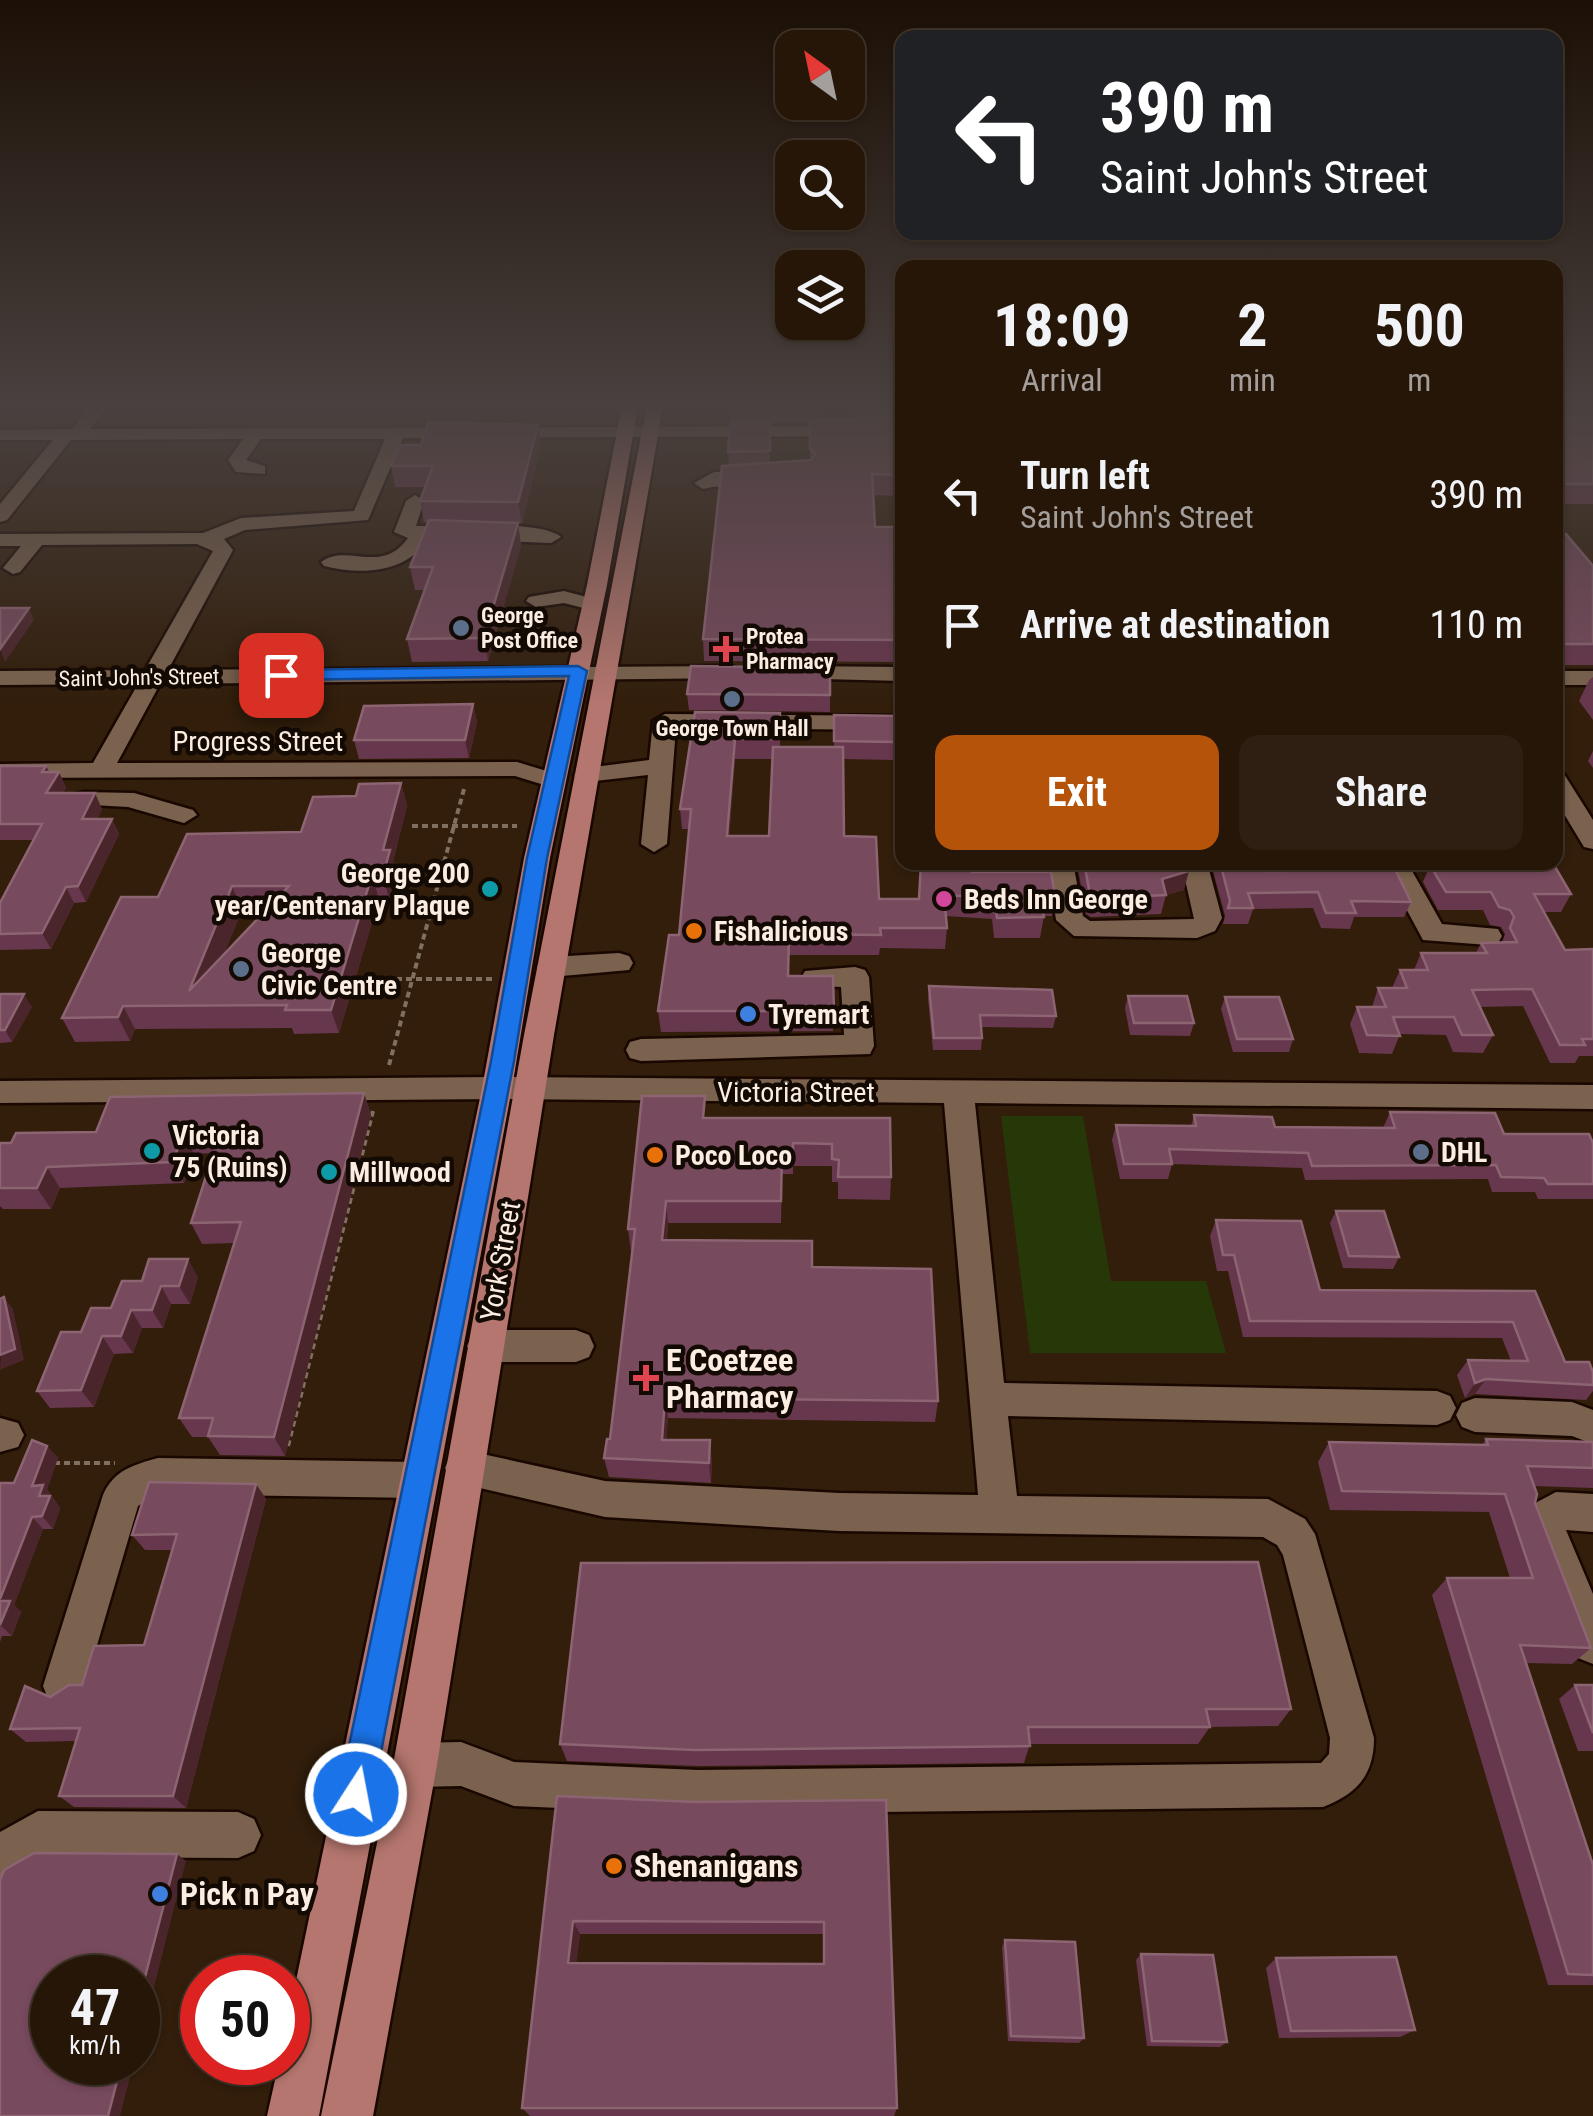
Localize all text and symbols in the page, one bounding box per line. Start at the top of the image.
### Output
north arrow [775,30,865,120]
map controls [775,30,865,340]
text: 390 m [1100,67,1274,149]
icon: left [935,70,1065,200]
button: search [775,140,865,230]
text: Saint John's Street [1100,151,1429,204]
button: layers [775,250,865,340]
text: 18:09 [993,290,1131,361]
text: 2 [1237,290,1268,361]
text: 500 [1374,290,1465,361]
text: Arrival [1021,361,1103,399]
text: min [1229,361,1276,399]
text: m [1407,361,1431,399]
text: Turn left [1020,454,1150,498]
icon: left [935,468,990,523]
text: 390 m [1429,473,1523,517]
text: Saint John's Street [1020,498,1254,536]
icon: arrive [935,598,990,653]
place label: George Post Office [481,603,578,653]
text: Arrive at destination [1020,603,1330,647]
text: 110 m [1429,603,1523,647]
marker: George Post Office [450,617,472,639]
place label: Protea Pharmacy [746,624,834,674]
pin [239,633,324,718]
marker: Protea Pharmacy [715,638,737,660]
icon: arrive [254,648,309,703]
street label: Saint John's Street [58,664,220,691]
marker: George Town Hall [721,688,743,710]
place label: George Town Hall [656,716,808,741]
street label: Progress Street [173,725,343,758]
button: Exit [935,735,1219,850]
button: Share [1239,735,1523,850]
place label: George 200 year/Centenary Plaque [215,857,470,922]
marker: George 200 year/Centenary Plaque [479,878,501,900]
place label: Beds Inn George [964,883,1148,916]
marker: Beds Inn George [933,888,955,910]
place label: Fishalicious [714,915,849,948]
marker: Fishalicious [683,920,705,942]
place label: George Civic Centre [261,937,397,1002]
marker: George Civic Centre [230,958,252,980]
place label: Tyremart [768,998,869,1031]
marker: Tyremart [737,1003,759,1025]
street label: Victoria Street [717,1076,875,1109]
place label: Victoria 75 (Ruins) [172,1119,288,1184]
place label: DHL [1441,1136,1487,1169]
place label: Poco Loco [675,1139,792,1172]
marker: Victoria 75 (Ruins) [141,1140,163,1162]
marker: DHL [1410,1141,1432,1163]
marker: Poco Loco [644,1144,666,1166]
place label: Millwood [349,1156,451,1189]
marker: Millwood [318,1161,340,1183]
street label: York Street [474,1199,527,1324]
place label: E Coetzee Pharmacy [666,1341,793,1416]
marker: E Coetzee Pharmacy [635,1367,657,1389]
position arrow [304,1742,408,1846]
place label: Shenanigans [634,1847,798,1885]
marker: Shenanigans [603,1855,625,1877]
place label: Pick n Pay [180,1875,314,1913]
marker: Pick n Pay [149,1883,171,1905]
speed limit sign: 50 [180,1955,310,2085]
text: 47 [70,1979,120,2037]
text: km/h [69,2031,121,2060]

